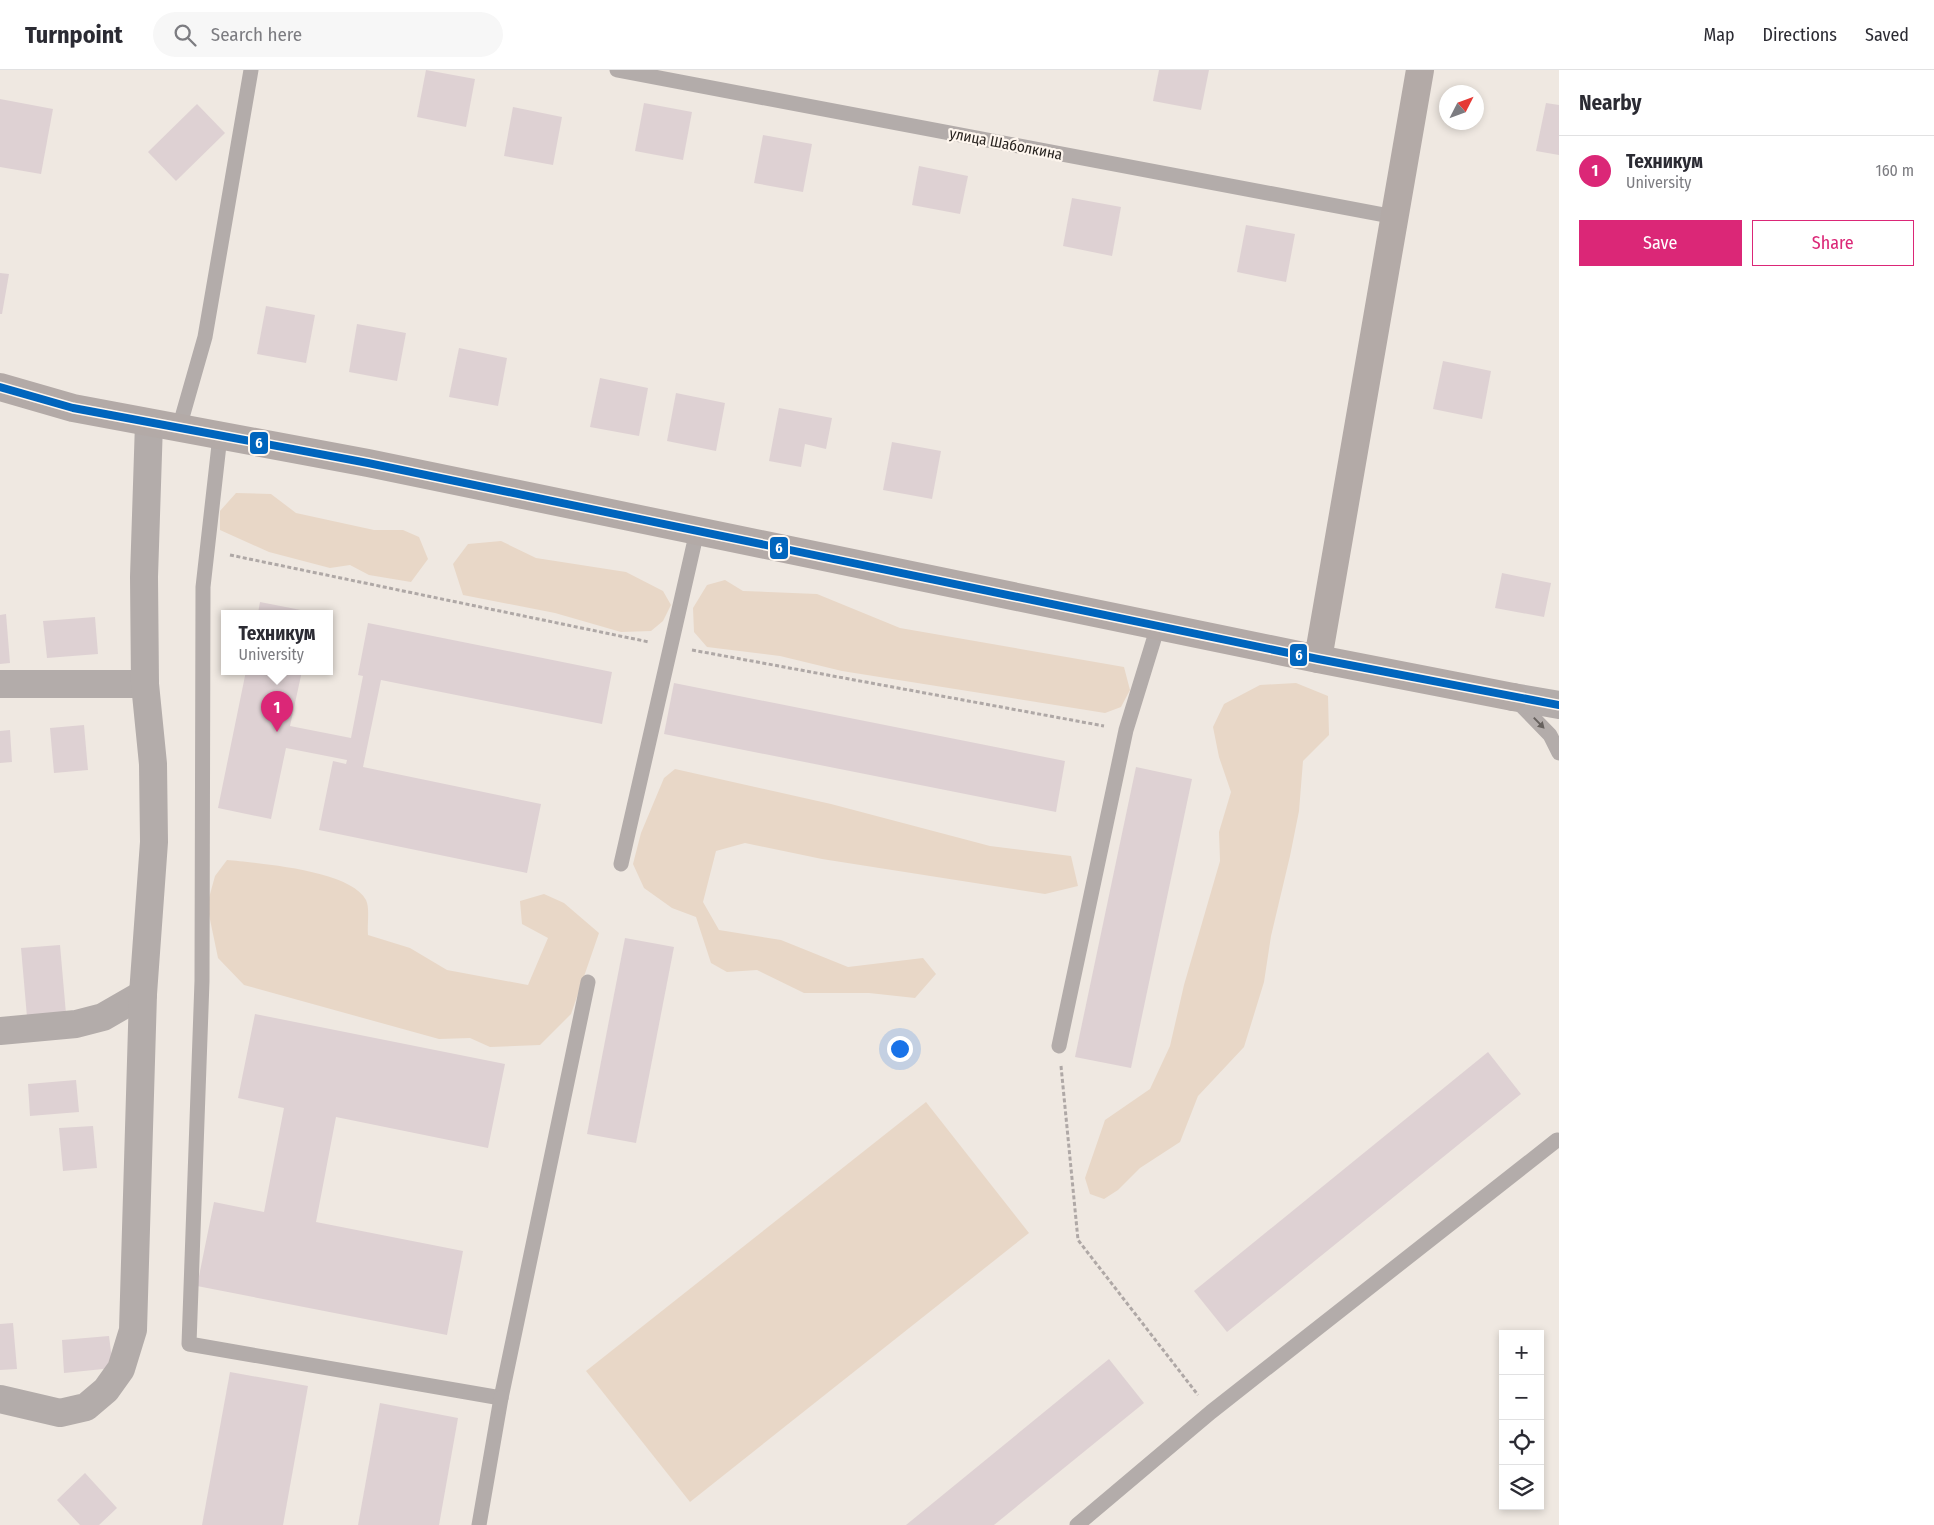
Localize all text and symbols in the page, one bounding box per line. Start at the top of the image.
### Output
search box [153,12,503,57]
text: Turnpoint [25,21,123,49]
icon: search [171,21,199,49]
text: Search here [211,23,302,46]
text: Map [1703,24,1735,46]
text: Directions [1763,24,1837,46]
text: Saved [1865,24,1909,46]
north arrow [1439,85,1484,130]
text: Nearby [1579,90,1641,116]
street label: улица Шаболкина [948,124,1064,164]
text: Техникум [1626,150,1703,173]
text: 1 [1592,161,1598,180]
text: 160 m [1875,161,1914,180]
text: University [1626,173,1691,192]
button: Save [1579,220,1742,266]
button: Share [1752,220,1914,266]
line badge: 6 [249,431,269,455]
text: 6 [255,435,263,452]
line badge: 6 [769,536,789,560]
text: 6 [775,540,783,557]
popup [221,610,333,675]
text: Техникум [239,622,315,645]
line badge: 6 [1289,643,1308,667]
text: University [239,645,304,664]
text: 6 [1295,647,1303,664]
pin: 1 [261,691,293,732]
one-way arrow [1533,717,1545,729]
your location [887,1036,913,1062]
map controls [1499,1330,1544,1510]
button: + [1499,1330,1544,1375]
button: − [1499,1375,1544,1420]
button: locate [1499,1420,1544,1465]
button: layers [1499,1465,1544,1510]

